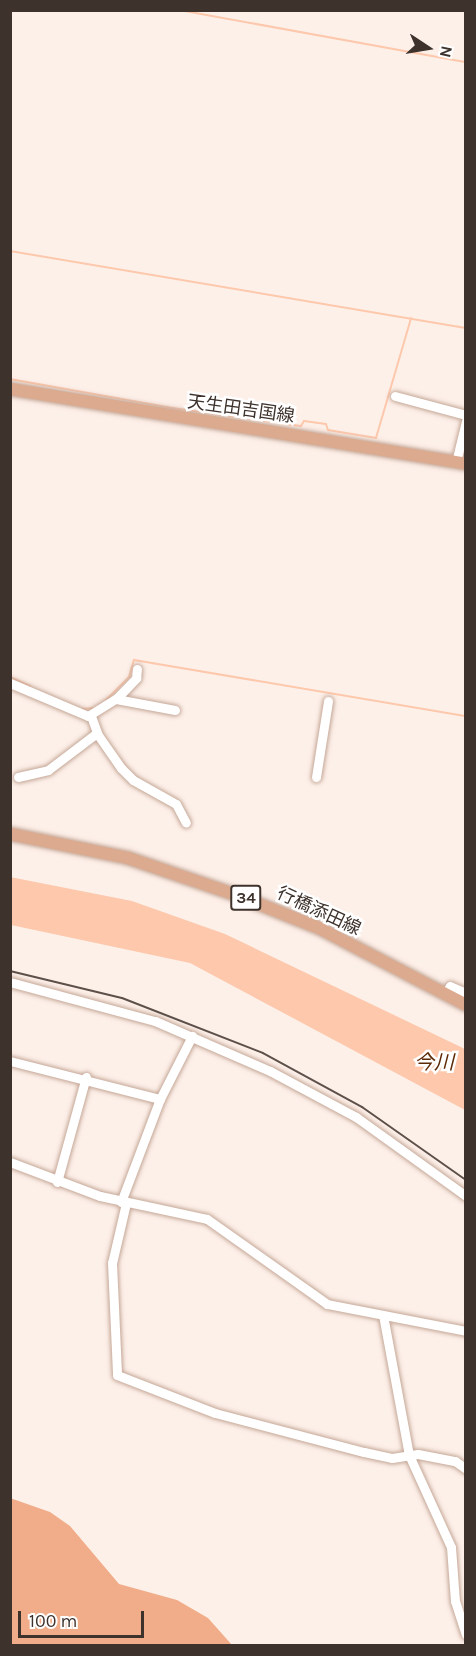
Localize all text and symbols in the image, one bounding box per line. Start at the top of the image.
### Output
north arrow [398,18,458,78]
text: N [436,44,457,59]
street label: 天生田吉国線 [186,391,296,427]
street label: 行橋添田線 [274,882,364,940]
road number: 34 [230,885,262,911]
water label: 今川 [414,1050,454,1074]
scale bar [21,1599,147,1637]
text: 100 m [29,1610,77,1632]

